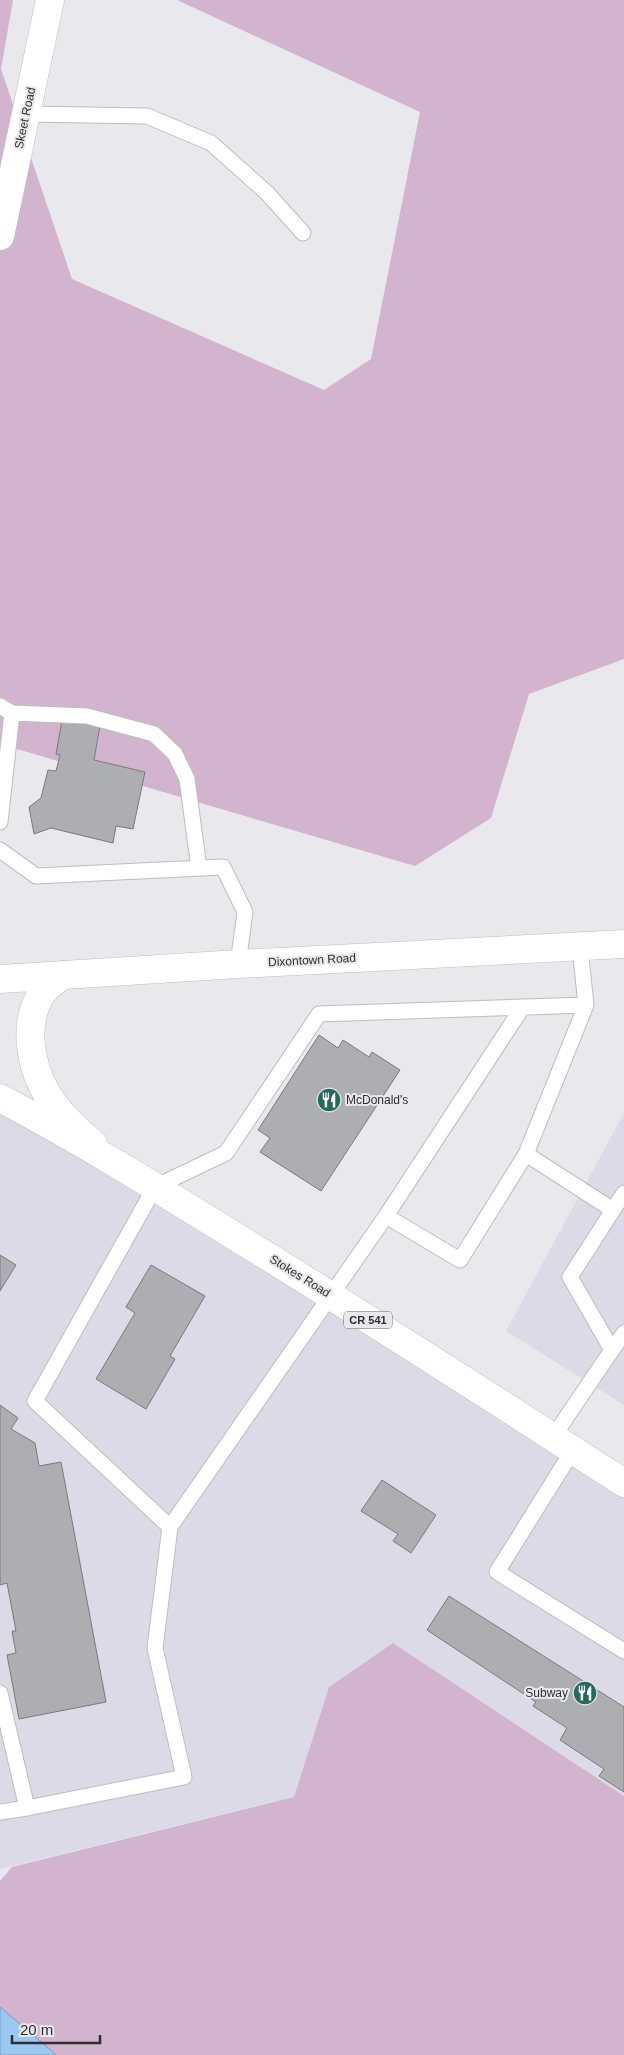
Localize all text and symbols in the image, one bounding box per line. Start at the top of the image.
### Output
street label: Skeet Road [12,86,38,150]
street label: Dixontown Road [268,951,356,969]
restaurant icon: McDonald's [316,1087,342,1113]
place label: McDonald's [346,1093,408,1107]
street label: Stokes Road [267,1252,333,1300]
road number: CR 541 [344,1312,392,1328]
restaurant icon: Subway [572,1680,598,1706]
place label: Subway [525,1686,568,1700]
scale bar [12,2012,100,2044]
text: 20 m [20,2021,53,2038]

